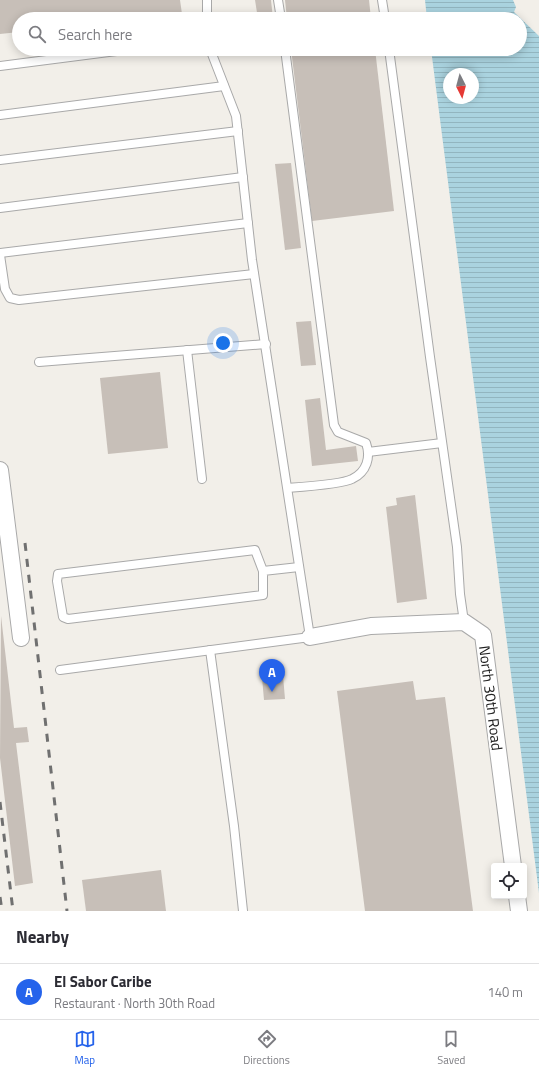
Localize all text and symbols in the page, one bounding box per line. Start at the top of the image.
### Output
search box [12,12,527,56]
icon: search [26,23,48,45]
text: Search here [58,23,132,46]
north arrow [443,68,479,104]
your location [213,333,233,353]
street label: North 30th Road [473,644,509,752]
pin: A [259,659,285,692]
map controls [491,863,527,899]
button: locate [491,863,527,899]
text: Nearby [16,924,69,950]
text: El Sabor Caribe [54,970,152,993]
text: A [25,982,33,1002]
text: 140 m [487,982,523,1002]
text: Restaurant · North 30th Road [54,993,215,1013]
tab: Map [74,1028,96,1068]
tab: Directions [243,1028,290,1068]
tab: Saved [437,1028,465,1068]

